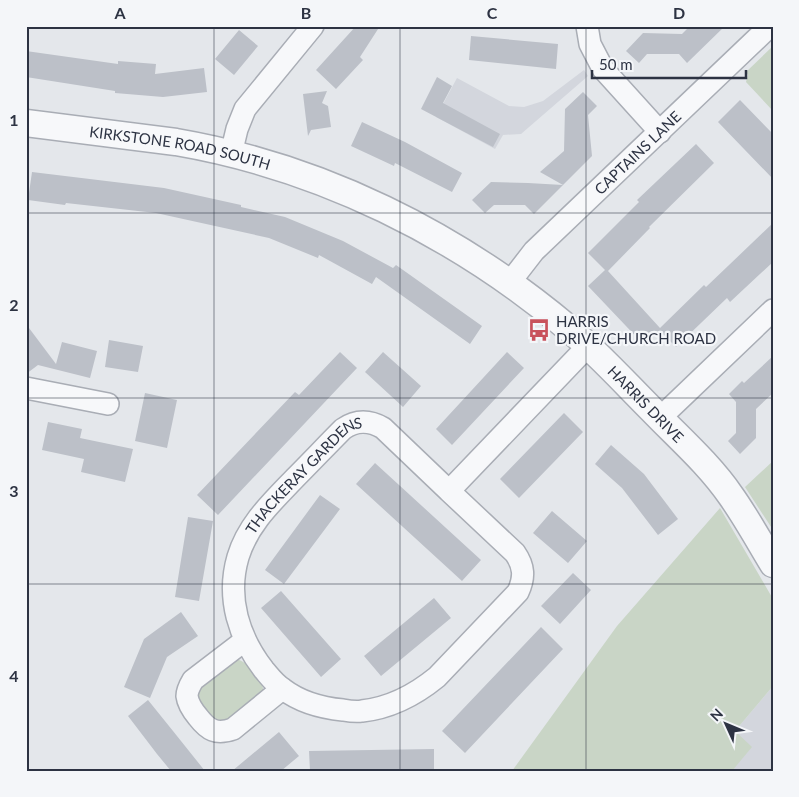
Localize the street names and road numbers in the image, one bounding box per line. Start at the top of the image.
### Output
street label: CAPTAINS LANE [590,107,684,198]
street label: KIRKSTONE ROAD SOUTH [88,122,273,173]
street label: HARRIS DRIVE [604,362,688,446]
street label: THACKERAY GARDENS [241,413,363,537]

